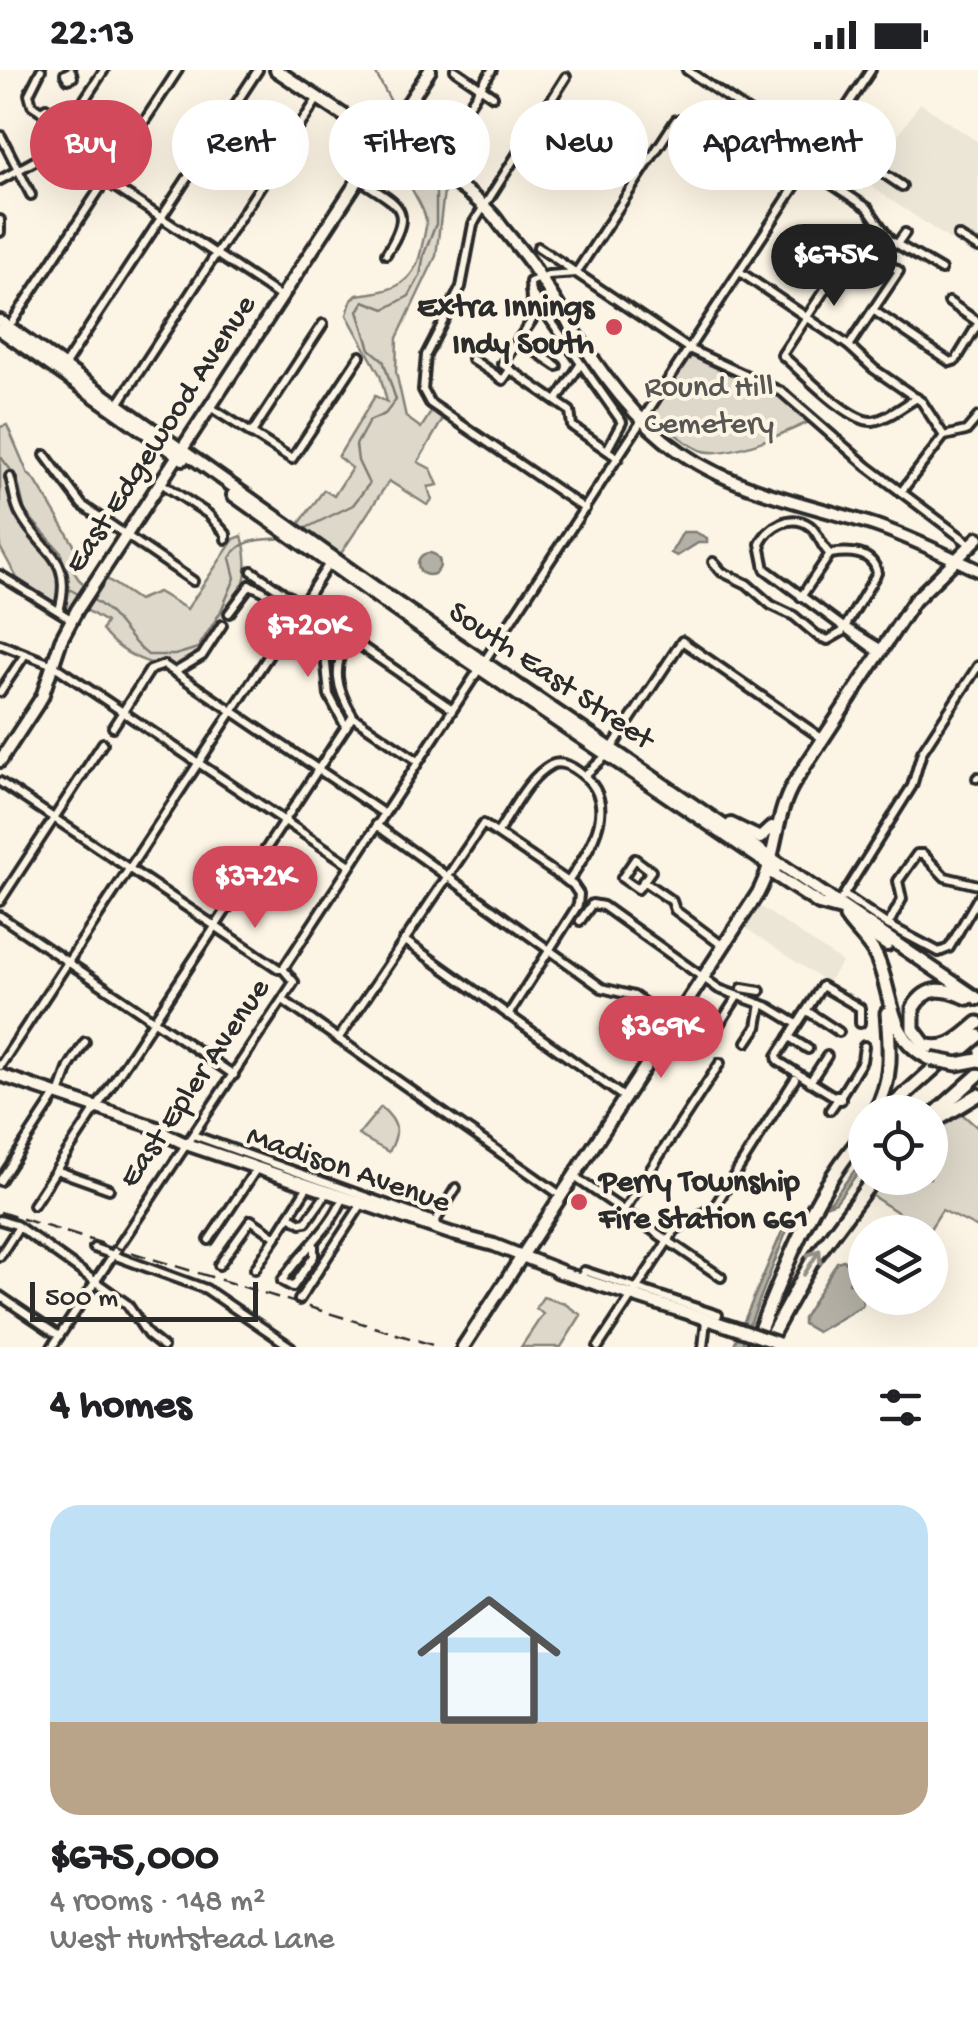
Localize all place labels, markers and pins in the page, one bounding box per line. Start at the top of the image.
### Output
pin: $675K [764,224,904,309]
place label: Extra Innings Indy South [417,290,596,365]
marker: Extra Innings Indy South [603,316,625,338]
pin: $720K [238,595,378,680]
pin: $372K [185,846,325,931]
pin: $369K [591,996,731,1081]
place label: Perry Township Fire Station 661 [597,1165,808,1240]
marker: Perry Township Fire Station 661 [568,1191,590,1213]

